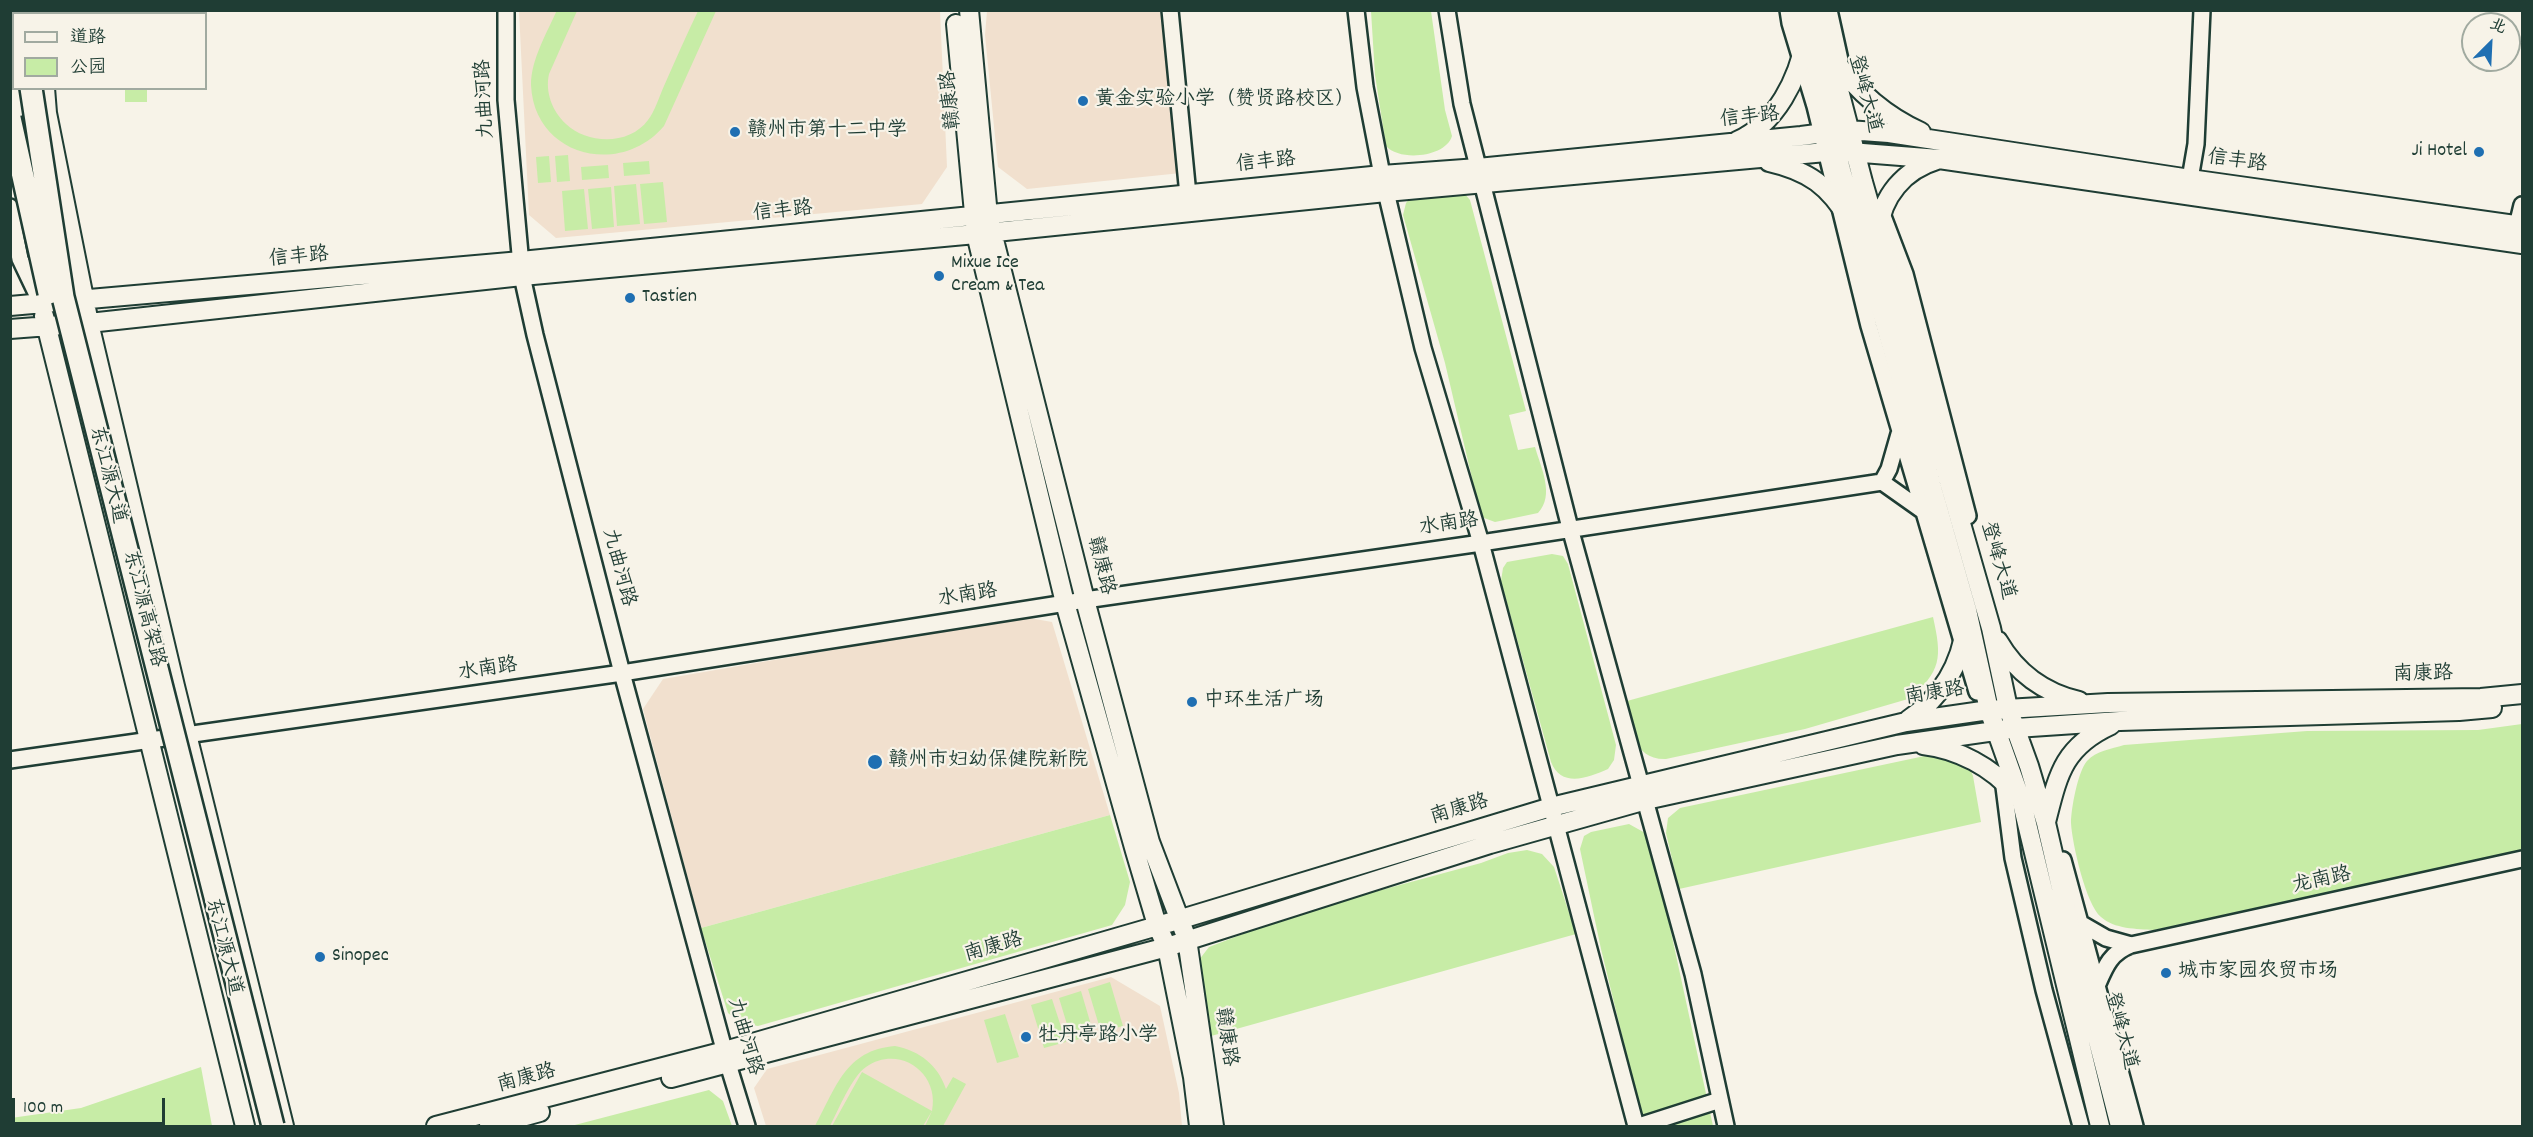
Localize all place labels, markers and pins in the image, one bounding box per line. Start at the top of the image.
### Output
place label: 黄金实验小学（赞贤路校区） [1095,89,1355,113]
marker: 黄金实验小学（赞贤路校区） [1076,94,1090,108]
place label: 赣州市第十二中学 [747,120,907,144]
marker: 赣州市第十二中学 [728,125,742,139]
place label: Ji Hotel [2411,140,2467,164]
marker: Ji Hotel [2472,145,2486,159]
place label: Mixue Ice Cream & Tea [951,252,1044,299]
marker: Mixue Ice Cream & Tea [932,269,946,283]
place label: Tastien [642,286,697,310]
marker: Tastien [623,291,637,305]
place label: 中环生活广场 [1204,690,1324,714]
marker: 中环生活广场 [1185,695,1199,709]
place label: 赣州市妇幼保健院新院 [888,750,1088,774]
marker: 赣州市妇幼保健院新院 [866,753,884,771]
place label: Sinopec [332,945,389,969]
marker: Sinopec [313,950,327,964]
place label: 城市家园农贸市场 [2178,961,2338,985]
marker: 城市家园农贸市场 [2159,966,2173,980]
place label: 牡丹亭路小学 [1038,1025,1158,1049]
marker: 牡丹亭路小学 [1019,1030,1033,1044]

